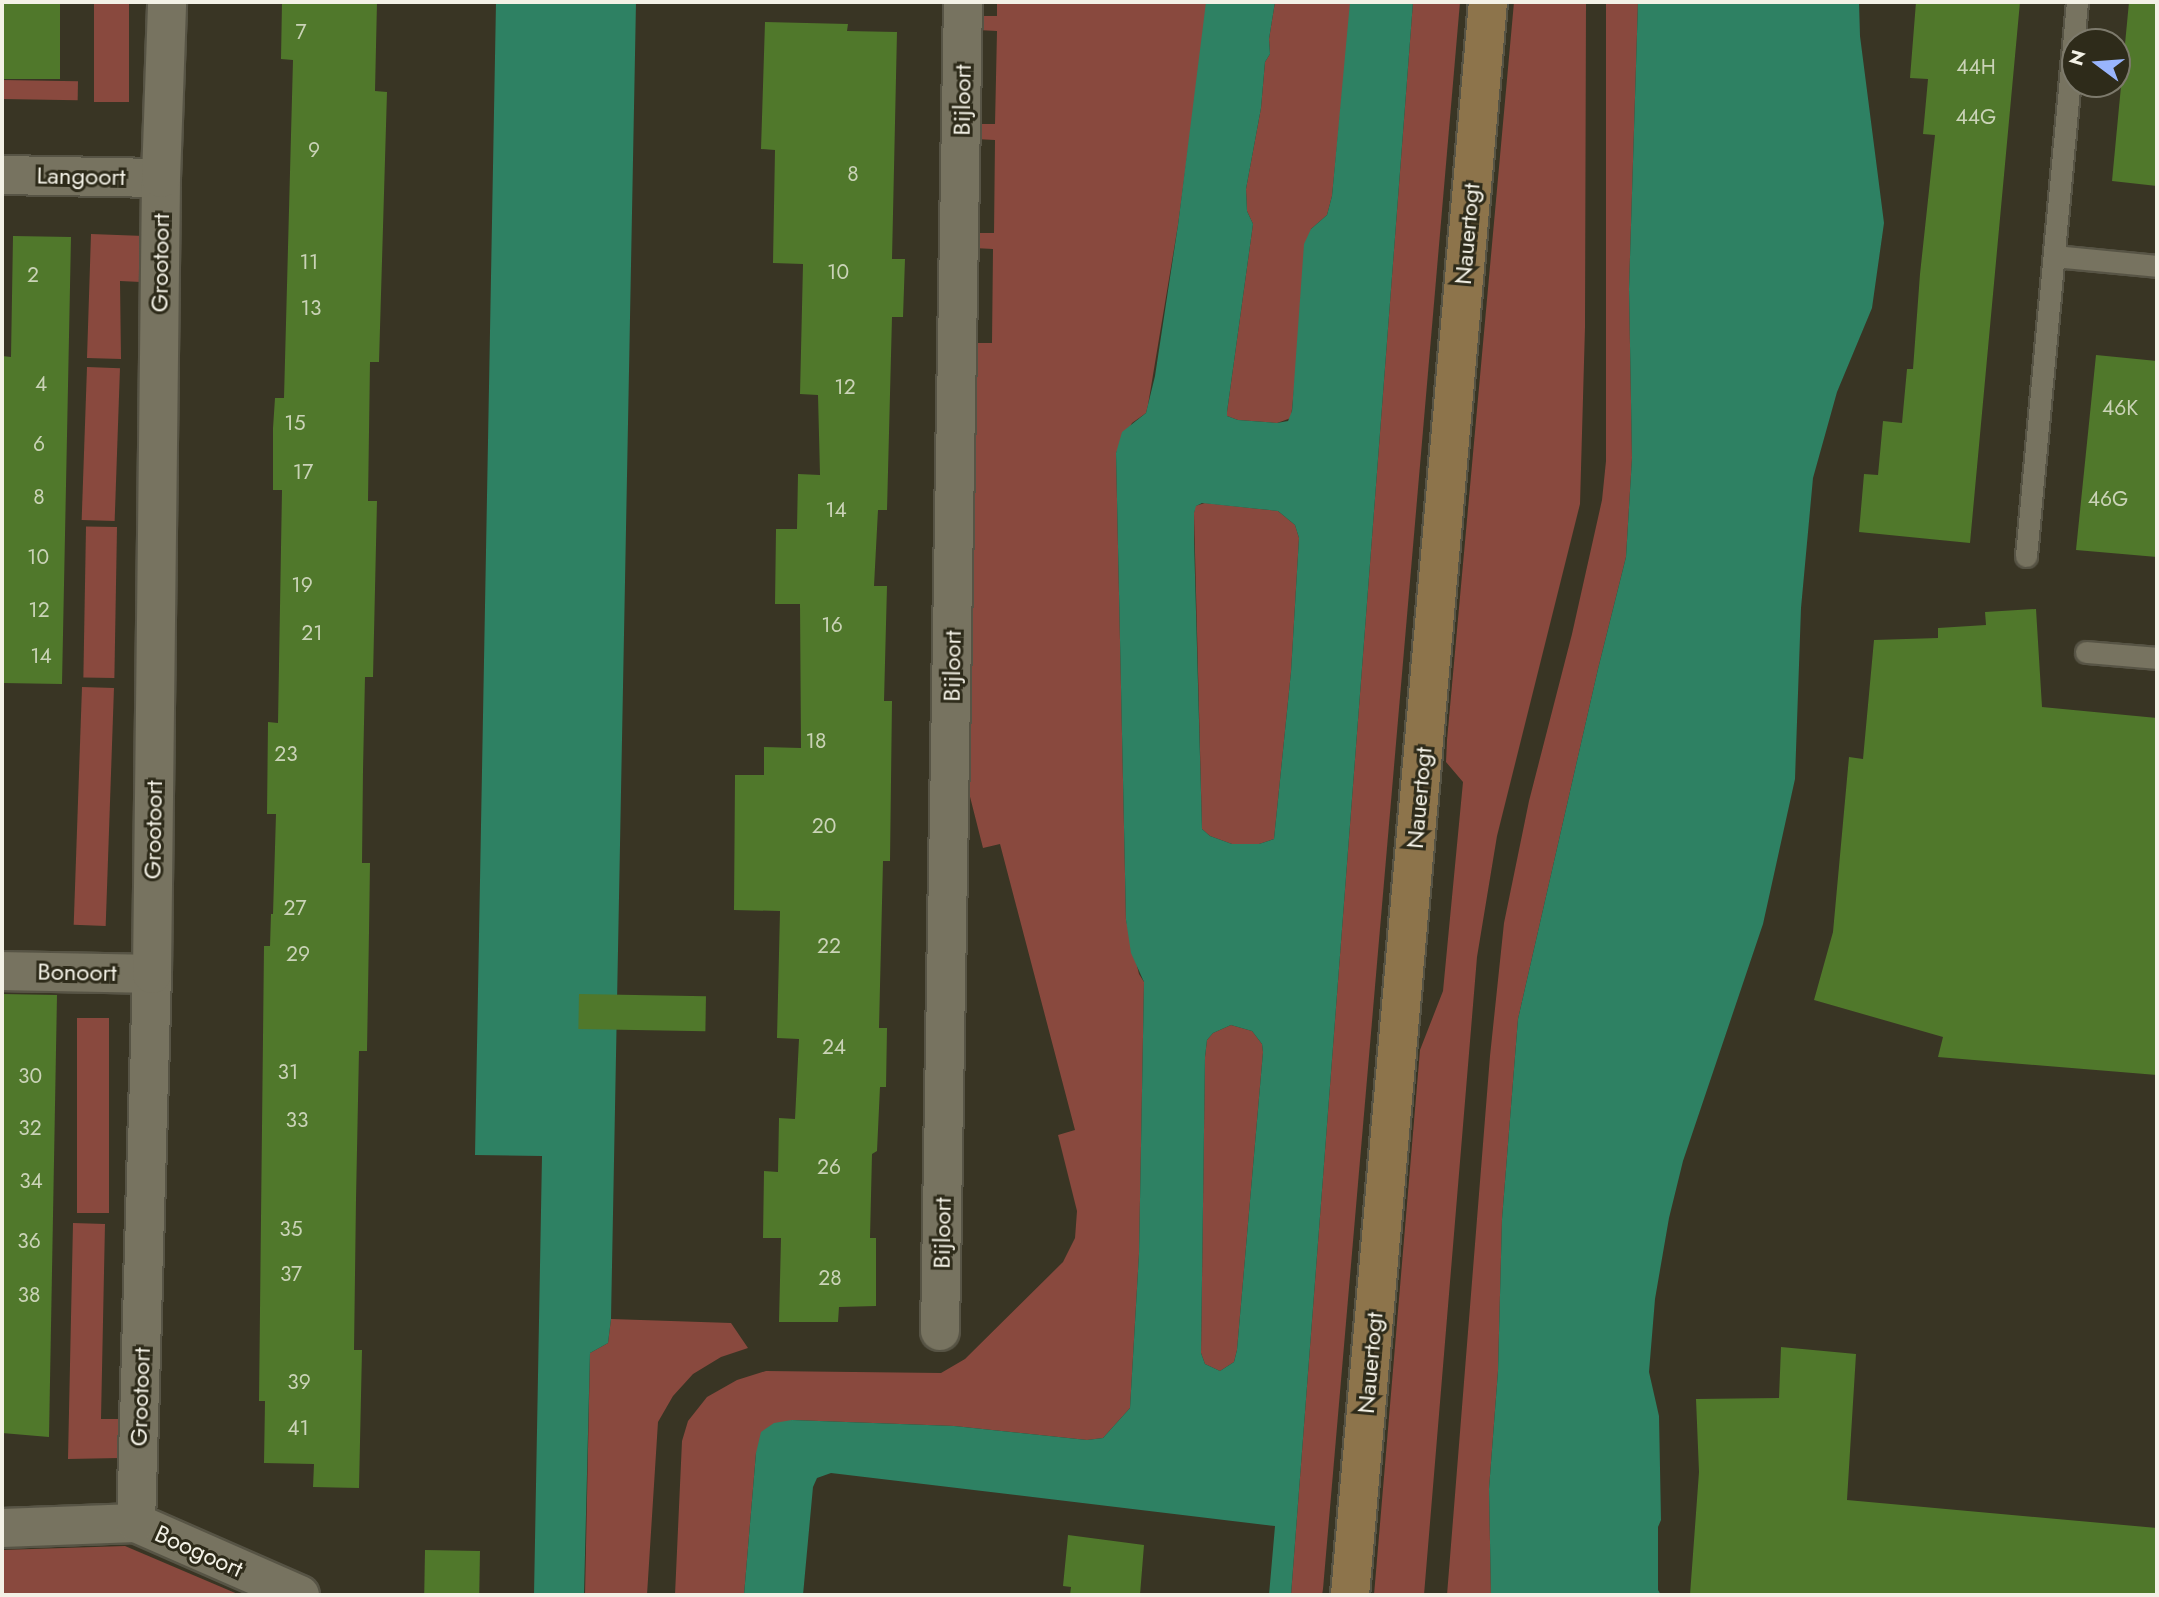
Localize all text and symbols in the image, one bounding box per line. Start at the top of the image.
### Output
house number: 7 [295,19,307,45]
north arrow [2061,28,2131,98]
text: N [2062,47,2092,69]
house number: 44H [1956,54,1996,80]
street label: Bijloort [947,64,977,136]
house number: 44G [1956,104,1996,130]
house number: 9 [308,137,320,163]
street label: Langoort [36,161,126,191]
house number: 8 [847,161,859,187]
street label: Nauertogt [1448,182,1486,286]
street label: Grootoort [145,213,175,313]
house number: 11 [300,249,318,275]
house number: 10 [827,259,849,285]
house number: 2 [27,262,39,288]
house number: 13 [301,295,321,321]
house number: 4 [35,371,47,397]
house number: 12 [834,374,856,400]
house number: 46K [2102,395,2138,421]
house number: 15 [284,410,306,436]
house number: 6 [33,431,45,457]
house number: 17 [293,459,313,485]
house number: 8 [33,484,45,510]
house number: 46G [2088,486,2128,512]
house number: 14 [825,497,847,523]
house number: 10 [27,544,49,570]
house number: 19 [291,572,313,598]
house number: 12 [28,597,50,623]
house number: 16 [821,612,843,638]
house number: 21 [301,620,323,646]
street label: Bijloort [937,630,967,702]
house number: 14 [30,643,52,669]
house number: 18 [806,728,826,754]
house number: 23 [274,741,298,767]
street label: Nauertogt [1400,746,1438,850]
street label: Grootoort [138,780,168,880]
house number: 20 [812,813,836,839]
house number: 27 [284,895,306,921]
house number: 22 [817,933,841,959]
house number: 29 [286,941,310,967]
street label: Bonoort [37,957,117,987]
house number: 24 [822,1034,846,1060]
house number: 31 [278,1059,298,1085]
house number: 30 [18,1063,42,1089]
house number: 33 [286,1107,308,1133]
house number: 32 [18,1115,42,1141]
house number: 26 [817,1154,841,1180]
house number: 34 [19,1168,43,1194]
street label: Bijloort [927,1197,957,1269]
house number: 35 [279,1216,303,1242]
house number: 36 [17,1228,41,1254]
house number: 37 [280,1261,302,1287]
house number: 28 [818,1265,842,1291]
house number: 38 [18,1282,40,1308]
street label: Nauertogt [1351,1311,1389,1415]
street label: Grootoort [124,1347,156,1447]
house number: 39 [287,1369,311,1395]
house number: 41 [287,1415,309,1441]
street label: Boogoort [150,1519,248,1583]

